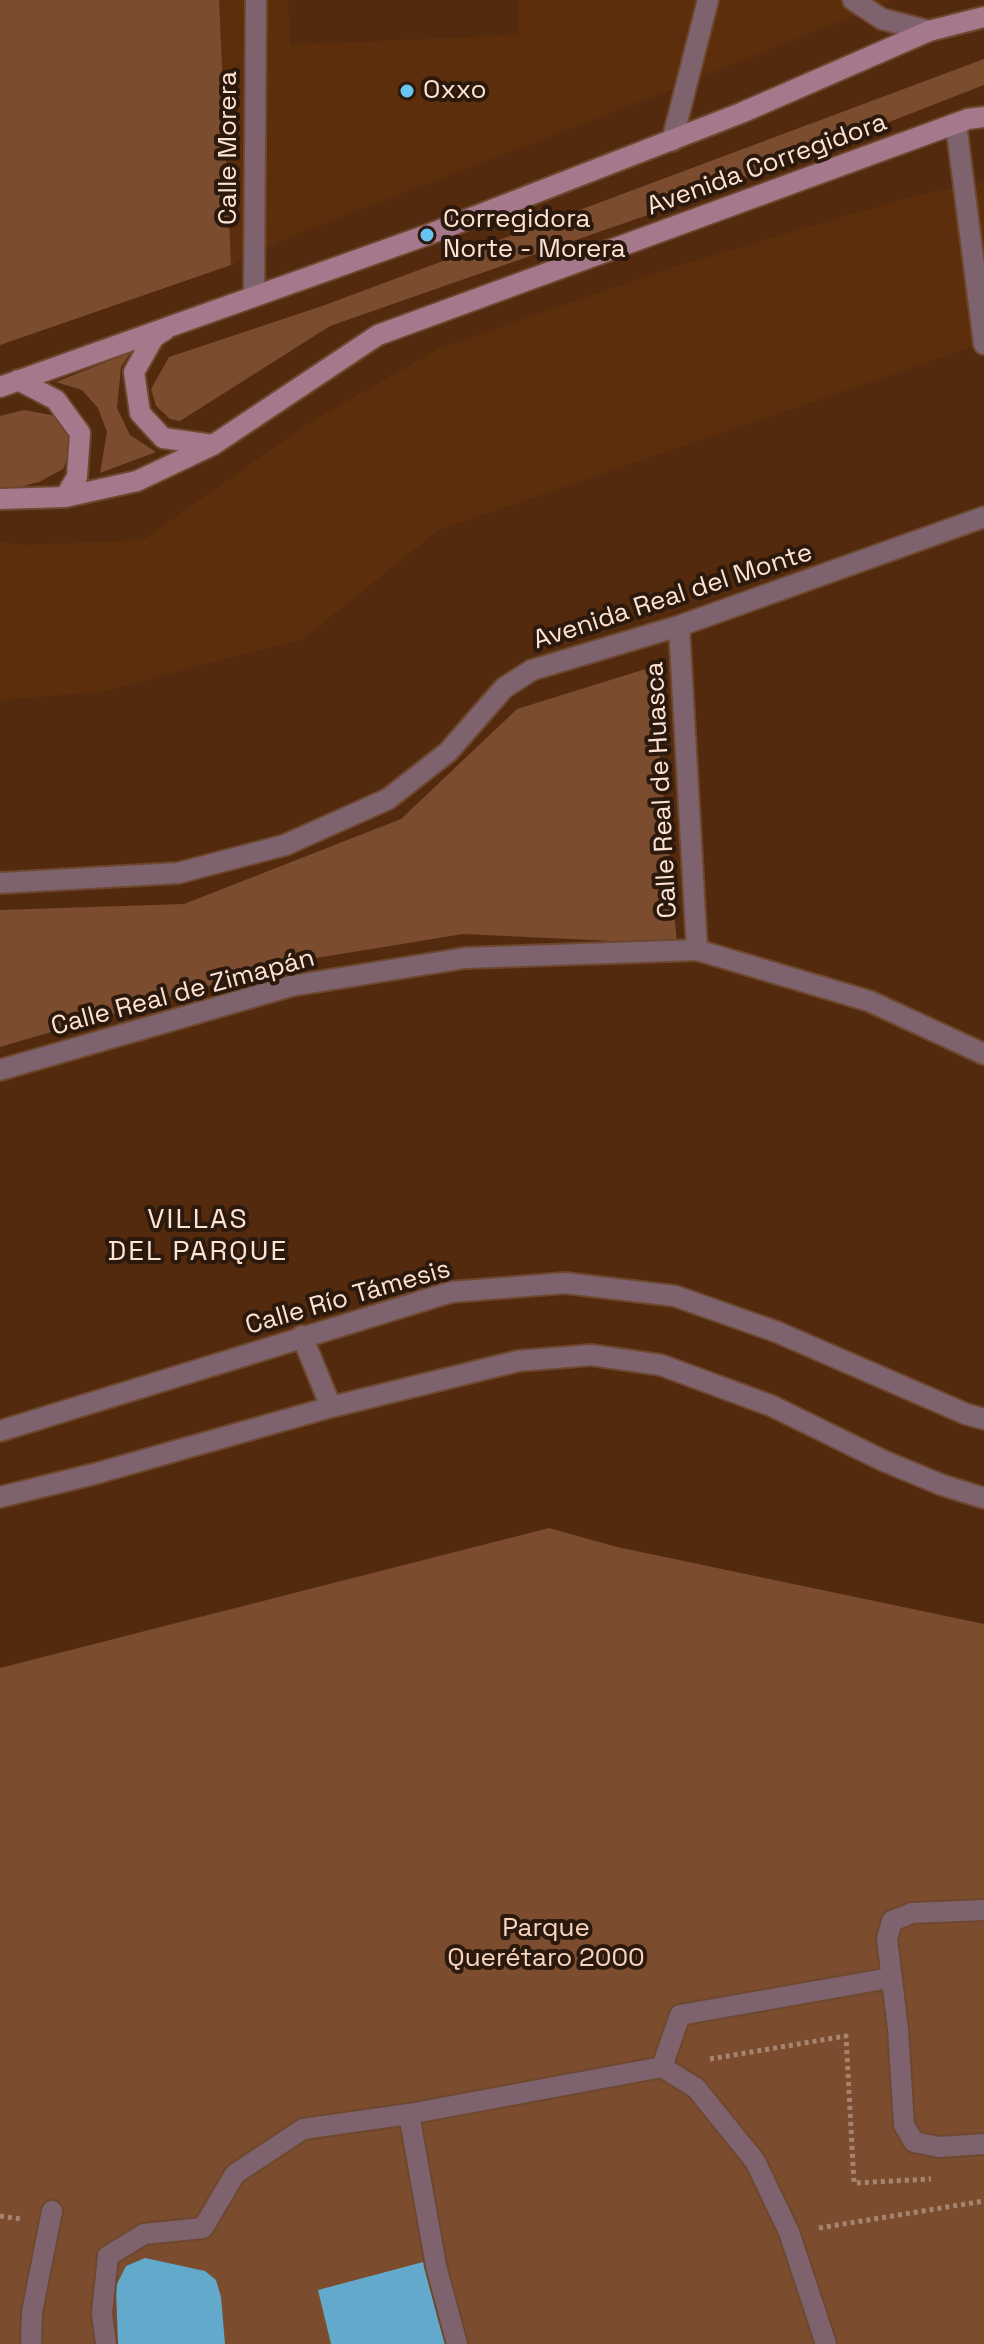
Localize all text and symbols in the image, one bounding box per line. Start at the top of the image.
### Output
street label: Calle Morera [213,71,245,225]
place label: Oxxo [423,75,486,107]
marker: Oxxo [398,82,416,100]
street label: Avenida Corregidora [643,107,891,223]
place label: Corregidora Norte - Morera [443,204,626,266]
marker: Corregidora Norte - Morera [418,226,436,244]
street label: Avenida Real del Monte [530,537,816,657]
street label: Calle Real de Huasca [640,661,684,919]
street label: Calle Real de Zimapán [48,943,318,1043]
district label: VILLAS DEL PARQUE [108,1203,288,1269]
street label: Calle Río Támesis [242,1254,454,1342]
park label: Parque Querétaro 2000 [447,1913,645,1974]

